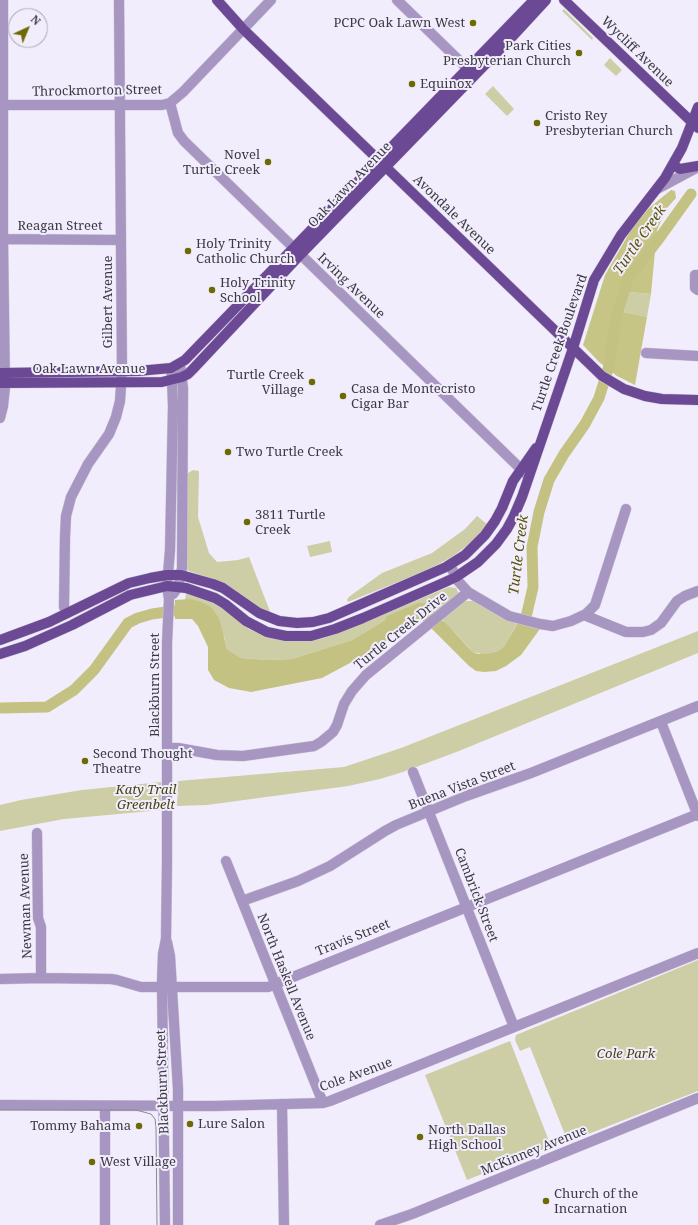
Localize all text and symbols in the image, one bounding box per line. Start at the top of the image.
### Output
north arrow [8,8,48,48]
text: N [28,11,44,28]
street label: Wycliff Avenue [598,14,676,90]
place label: PCPC Oak Lawn West [333,15,465,31]
marker: PCPC Oak Lawn West [468,18,478,28]
place label: Park Cities Presbyterian Church [443,38,571,69]
marker: Park Cities Presbyterian Church [574,48,584,58]
place label: Equinox [420,76,472,92]
marker: Equinox [407,79,417,89]
street label: Throckmorton Street [32,82,162,100]
place label: Cristo Rey Presbyterian Church [545,108,673,139]
marker: Cristo Rey Presbyterian Church [532,118,542,128]
street label: Oak Lawn Avenue [305,139,395,231]
place label: Novel Turtle Creek [183,147,260,178]
marker: Novel Turtle Creek [263,157,273,167]
street label: Avondale Avenue [410,172,498,258]
water label: Turtle Creek [610,202,670,278]
street label: Reagan Street [17,218,103,234]
place label: Holy Trinity Catholic Church [196,236,295,267]
marker: Holy Trinity Catholic Church [183,246,193,256]
street label: Irving Avenue [314,250,388,322]
street label: Gilbert Avenue [100,256,116,348]
street label: Turtle Creek Boulevard [529,272,591,414]
place label: Holy Trinity School [220,275,295,306]
marker: Holy Trinity School [207,285,217,295]
street label: Oak Lawn Avenue [33,361,145,377]
place label: Turtle Creek Village [227,367,304,398]
marker: Turtle Creek Village [307,377,317,387]
place label: Casa de Montecristo Cigar Bar [351,381,475,412]
marker: Casa de Montecristo Cigar Bar [338,391,348,401]
place label: Two Turtle Creek [236,444,343,460]
marker: Two Turtle Creek [223,447,233,457]
place label: 3811 Turtle Creek [255,507,325,538]
water label: Turtle Creek [506,514,532,596]
marker: 3811 Turtle Creek [242,517,252,527]
street label: Turtle Creek Drive [352,589,450,673]
street label: Blackburn Street [147,633,163,737]
place label: Second Thought Theatre [93,746,192,777]
marker: Second Thought Theatre [80,756,90,766]
street label: Buena Vista Street [406,758,518,814]
park label: Katy Trail Greenbelt [116,782,176,813]
street label: Cambrick Street [451,846,501,944]
street label: Newman Avenue [16,853,36,959]
street label: North Haskell Avenue [253,911,319,1043]
street label: Travis Street [314,916,392,960]
street label: Blackburn Street [153,1030,173,1134]
park label: Cole Park [597,1046,655,1062]
street label: Cole Avenue [317,1055,395,1095]
place label: Lure Salon [198,1116,265,1132]
place label: Tommy Bahama [30,1118,131,1134]
marker: Lure Salon [185,1119,195,1129]
marker: Tommy Bahama [134,1121,144,1131]
place label: North Dallas High School [428,1122,506,1153]
street label: McKinney Avenue [479,1123,589,1179]
marker: North Dallas High School [415,1132,425,1142]
place label: West Village [100,1154,176,1170]
marker: West Village [87,1157,97,1167]
place label: Church of the Incarnation [554,1186,638,1217]
marker: Church of the Incarnation [541,1196,551,1206]

